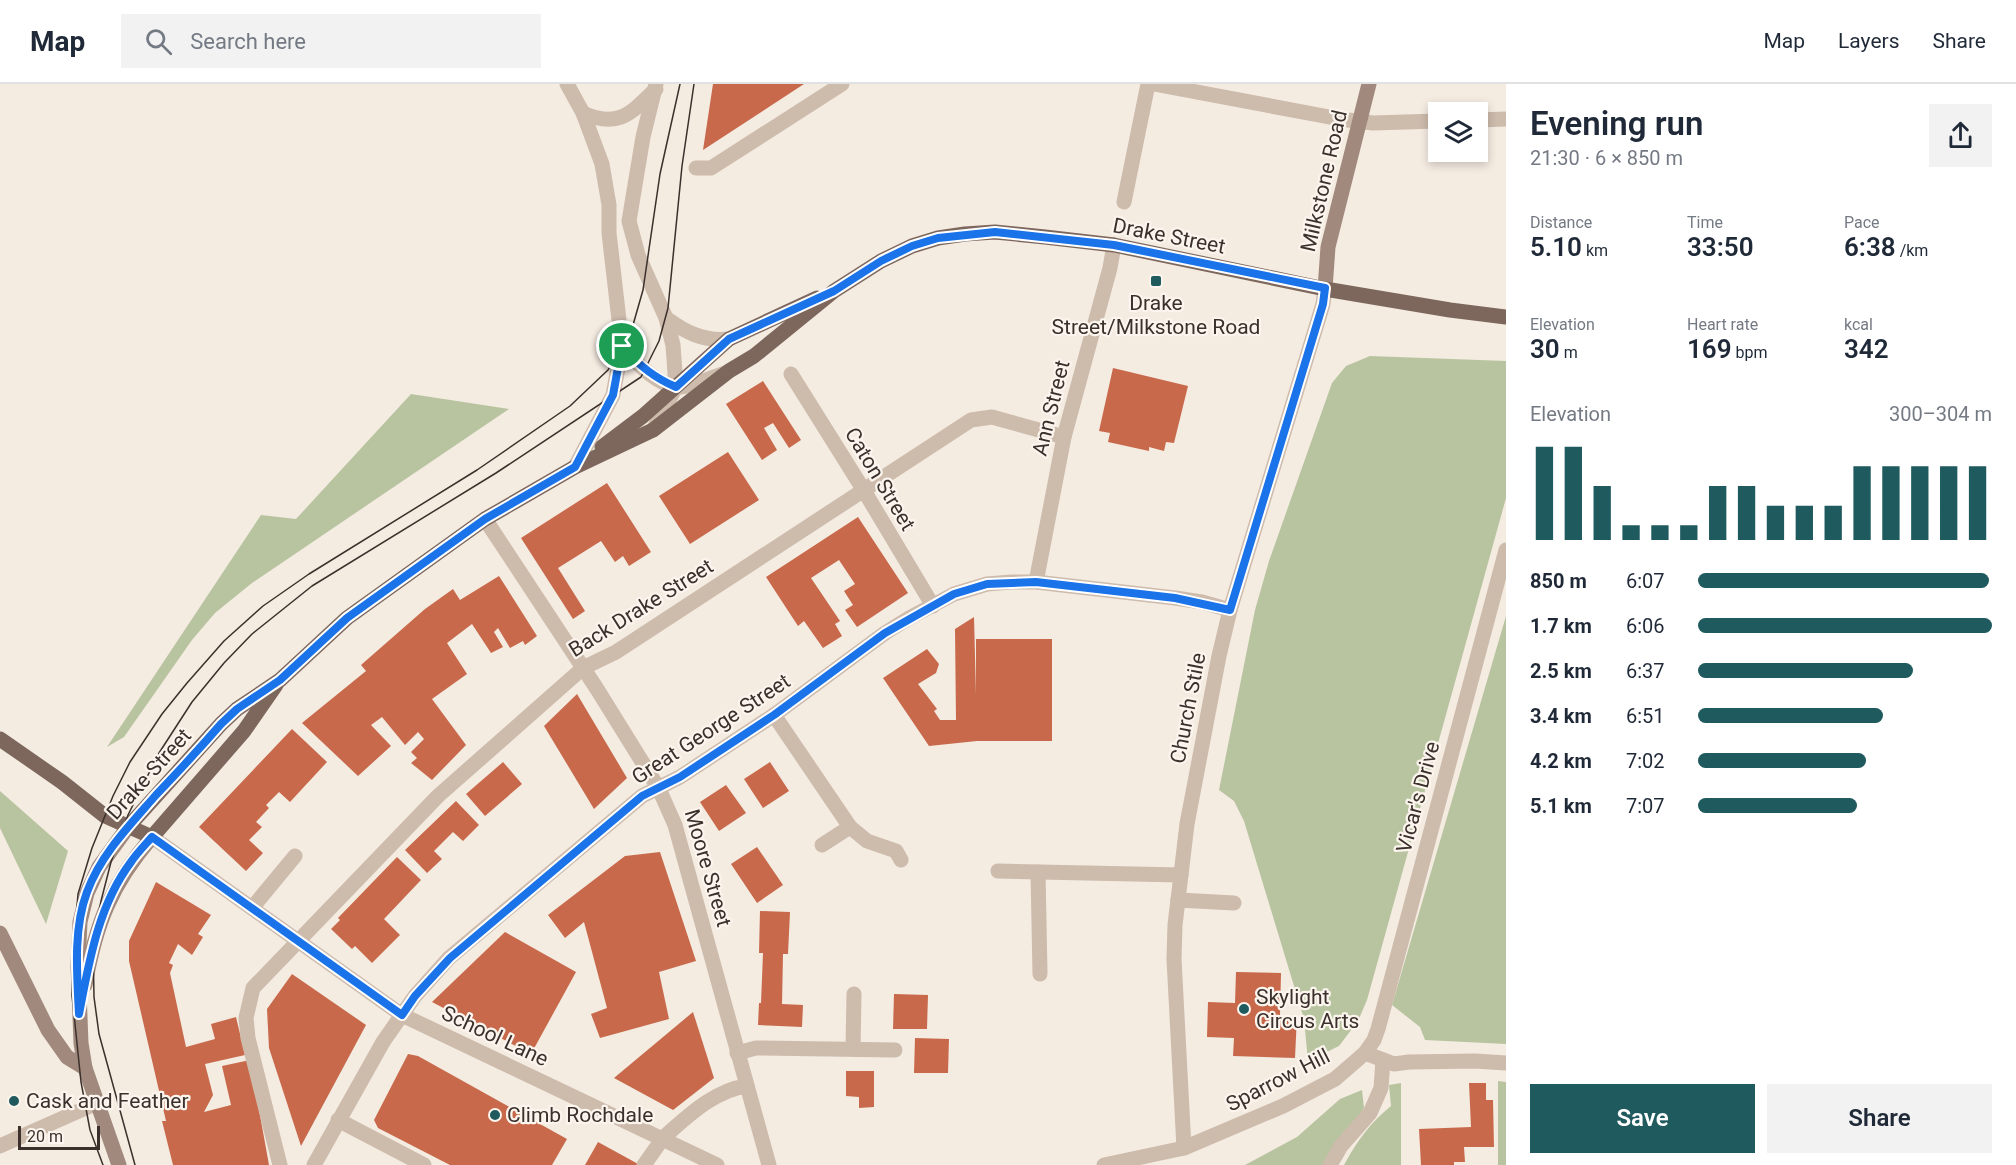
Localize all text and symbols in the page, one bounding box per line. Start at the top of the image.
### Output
search box [121,14,541,68]
text: Map [30,25,85,58]
icon: search [142,25,175,58]
text: Search here [190,29,306,54]
text: Map [1763,29,1805,53]
text: Layers [1838,29,1899,53]
text: Share [1932,29,1986,53]
map controls [1428,102,1488,162]
button: layers [1428,102,1488,162]
text: Evening run [1530,104,1703,143]
button: share [1929,104,1992,167]
street label: Milkstone Road [1296,108,1352,254]
text: 21:30 · 6 × 850 m [1530,146,1683,170]
street label: Drake Street [1111,213,1227,259]
text: Distance [1530,213,1592,232]
text: Time [1687,213,1723,232]
text: Pace [1844,213,1880,232]
text: 5.10 [1530,232,1582,262]
text: 33:50 [1687,232,1754,262]
text: 6:38 [1844,232,1896,262]
text: km [1582,241,1608,260]
text: /km [1896,241,1928,260]
marker: Drake Street/Milkstone Road [1149,274,1163,288]
place label: Drake Street/Milkstone Road [1052,291,1260,339]
text: Elevation [1530,315,1595,334]
text: Heart rate [1687,315,1758,334]
text: kcal [1844,315,1873,334]
pin [596,320,647,371]
icon: arrive [605,329,638,362]
text: 30 [1530,334,1560,364]
text: 169 [1687,334,1732,364]
text: 342 [1844,334,1889,364]
text: m [1560,343,1578,362]
text: bpm [1732,343,1768,362]
street label: Ann Street [1028,358,1074,458]
text: Elevation [1530,402,1611,426]
text: 300–304 m [1889,402,1992,426]
street label: Caton Street [840,423,920,535]
street label: Back Drake Street [564,554,718,662]
text: 850 m [1530,569,1587,593]
text: 6:07 [1626,569,1665,593]
text: 1.7 km [1530,614,1592,638]
text: 6:06 [1626,614,1665,638]
street label: Church Stile [1166,651,1210,765]
text: 2.5 km [1530,659,1592,683]
text: 6:37 [1626,659,1665,683]
street label: Great George Street [627,669,795,789]
text: 3.4 km [1530,704,1592,728]
text: 6:51 [1626,704,1665,728]
street label: Drake Street [102,723,196,824]
street label: Vicar's Drive [1392,739,1444,855]
text: 4.2 km [1530,749,1592,773]
text: 7:02 [1626,749,1665,773]
text: 5.1 km [1530,794,1592,818]
text: 7:07 [1626,794,1665,818]
street label: Moore Street [680,807,736,930]
place label: Skylight Circus Arts [1256,985,1359,1033]
street label: School Lane [438,1001,552,1071]
marker: Skylight Circus Arts [1237,1002,1251,1016]
street label: Sparrow Hill [1222,1044,1334,1116]
button: Save [1530,1084,1755,1153]
button: Share [1767,1084,1992,1153]
place label: Cask and Feather [26,1089,189,1113]
marker: Cask and Feather [7,1094,21,1108]
place label: Climb Rochdale [507,1103,653,1127]
marker: Climb Rochdale [488,1108,502,1122]
scale bar [18,1123,100,1150]
text: 20 m [27,1127,63,1146]

